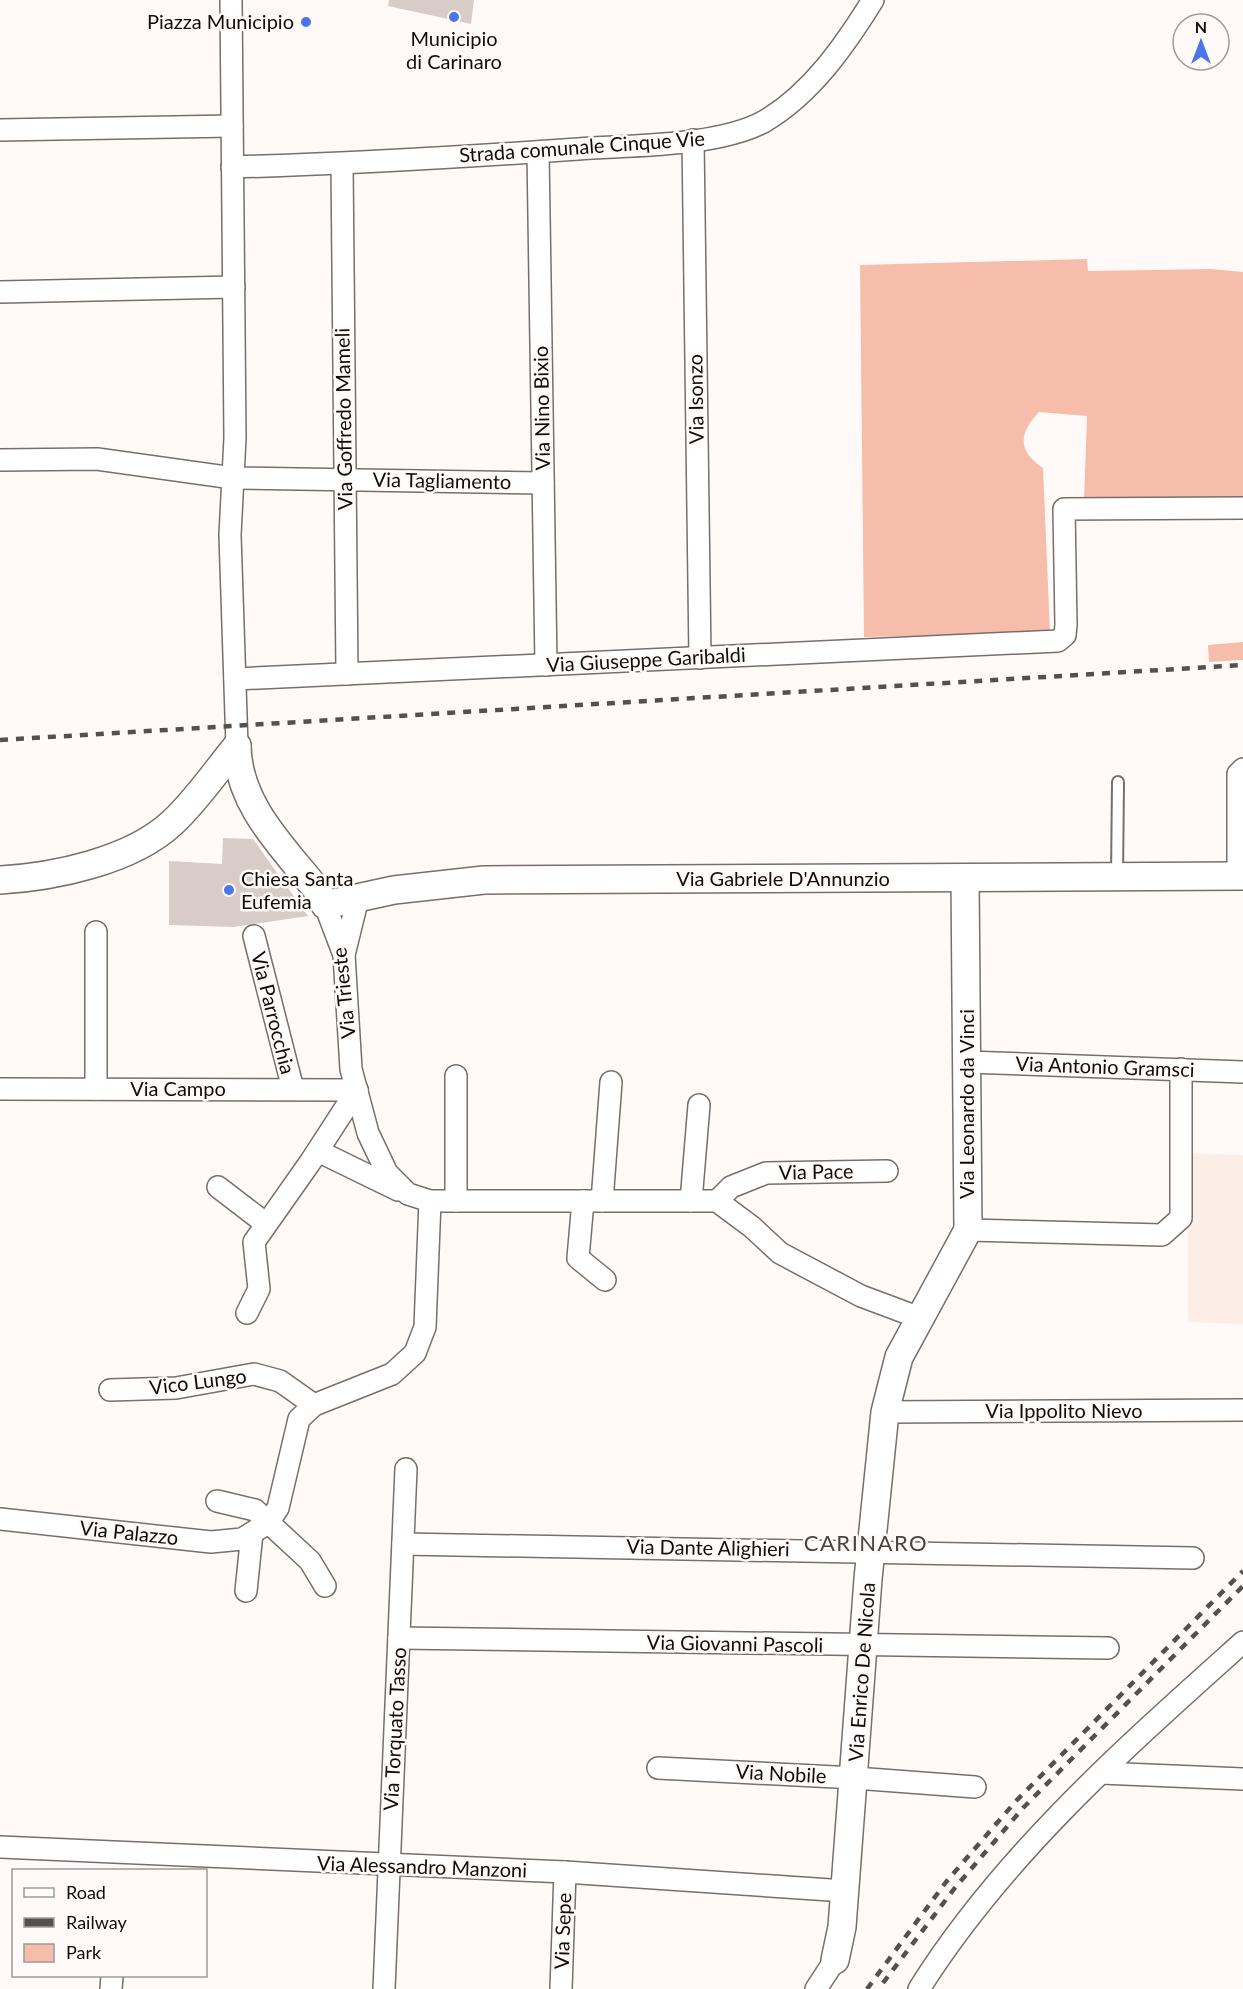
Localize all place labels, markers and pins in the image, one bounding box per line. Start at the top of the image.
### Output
place label: Piazza Municipio [147,9,294,33]
marker: Municipio di Carinaro [447,10,461,24]
marker: Piazza Municipio [299,15,313,29]
place label: Municipio di Carinaro [406,26,502,73]
place label: Chiesa Santa Eufemia [241,866,353,913]
marker: Chiesa Santa Eufemia [222,883,236,897]

